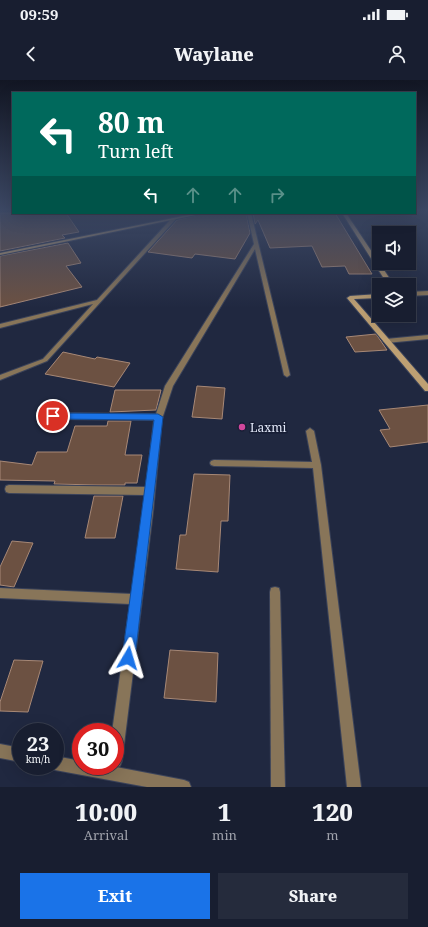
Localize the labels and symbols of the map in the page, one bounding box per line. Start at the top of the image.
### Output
pin [36,399,70,433]
place label: Laxmi [250,419,287,436]
marker: Laxmi [237,422,247,432]
position arrow [107,637,149,679]
speed limit sign: 30 [72,723,124,775]

